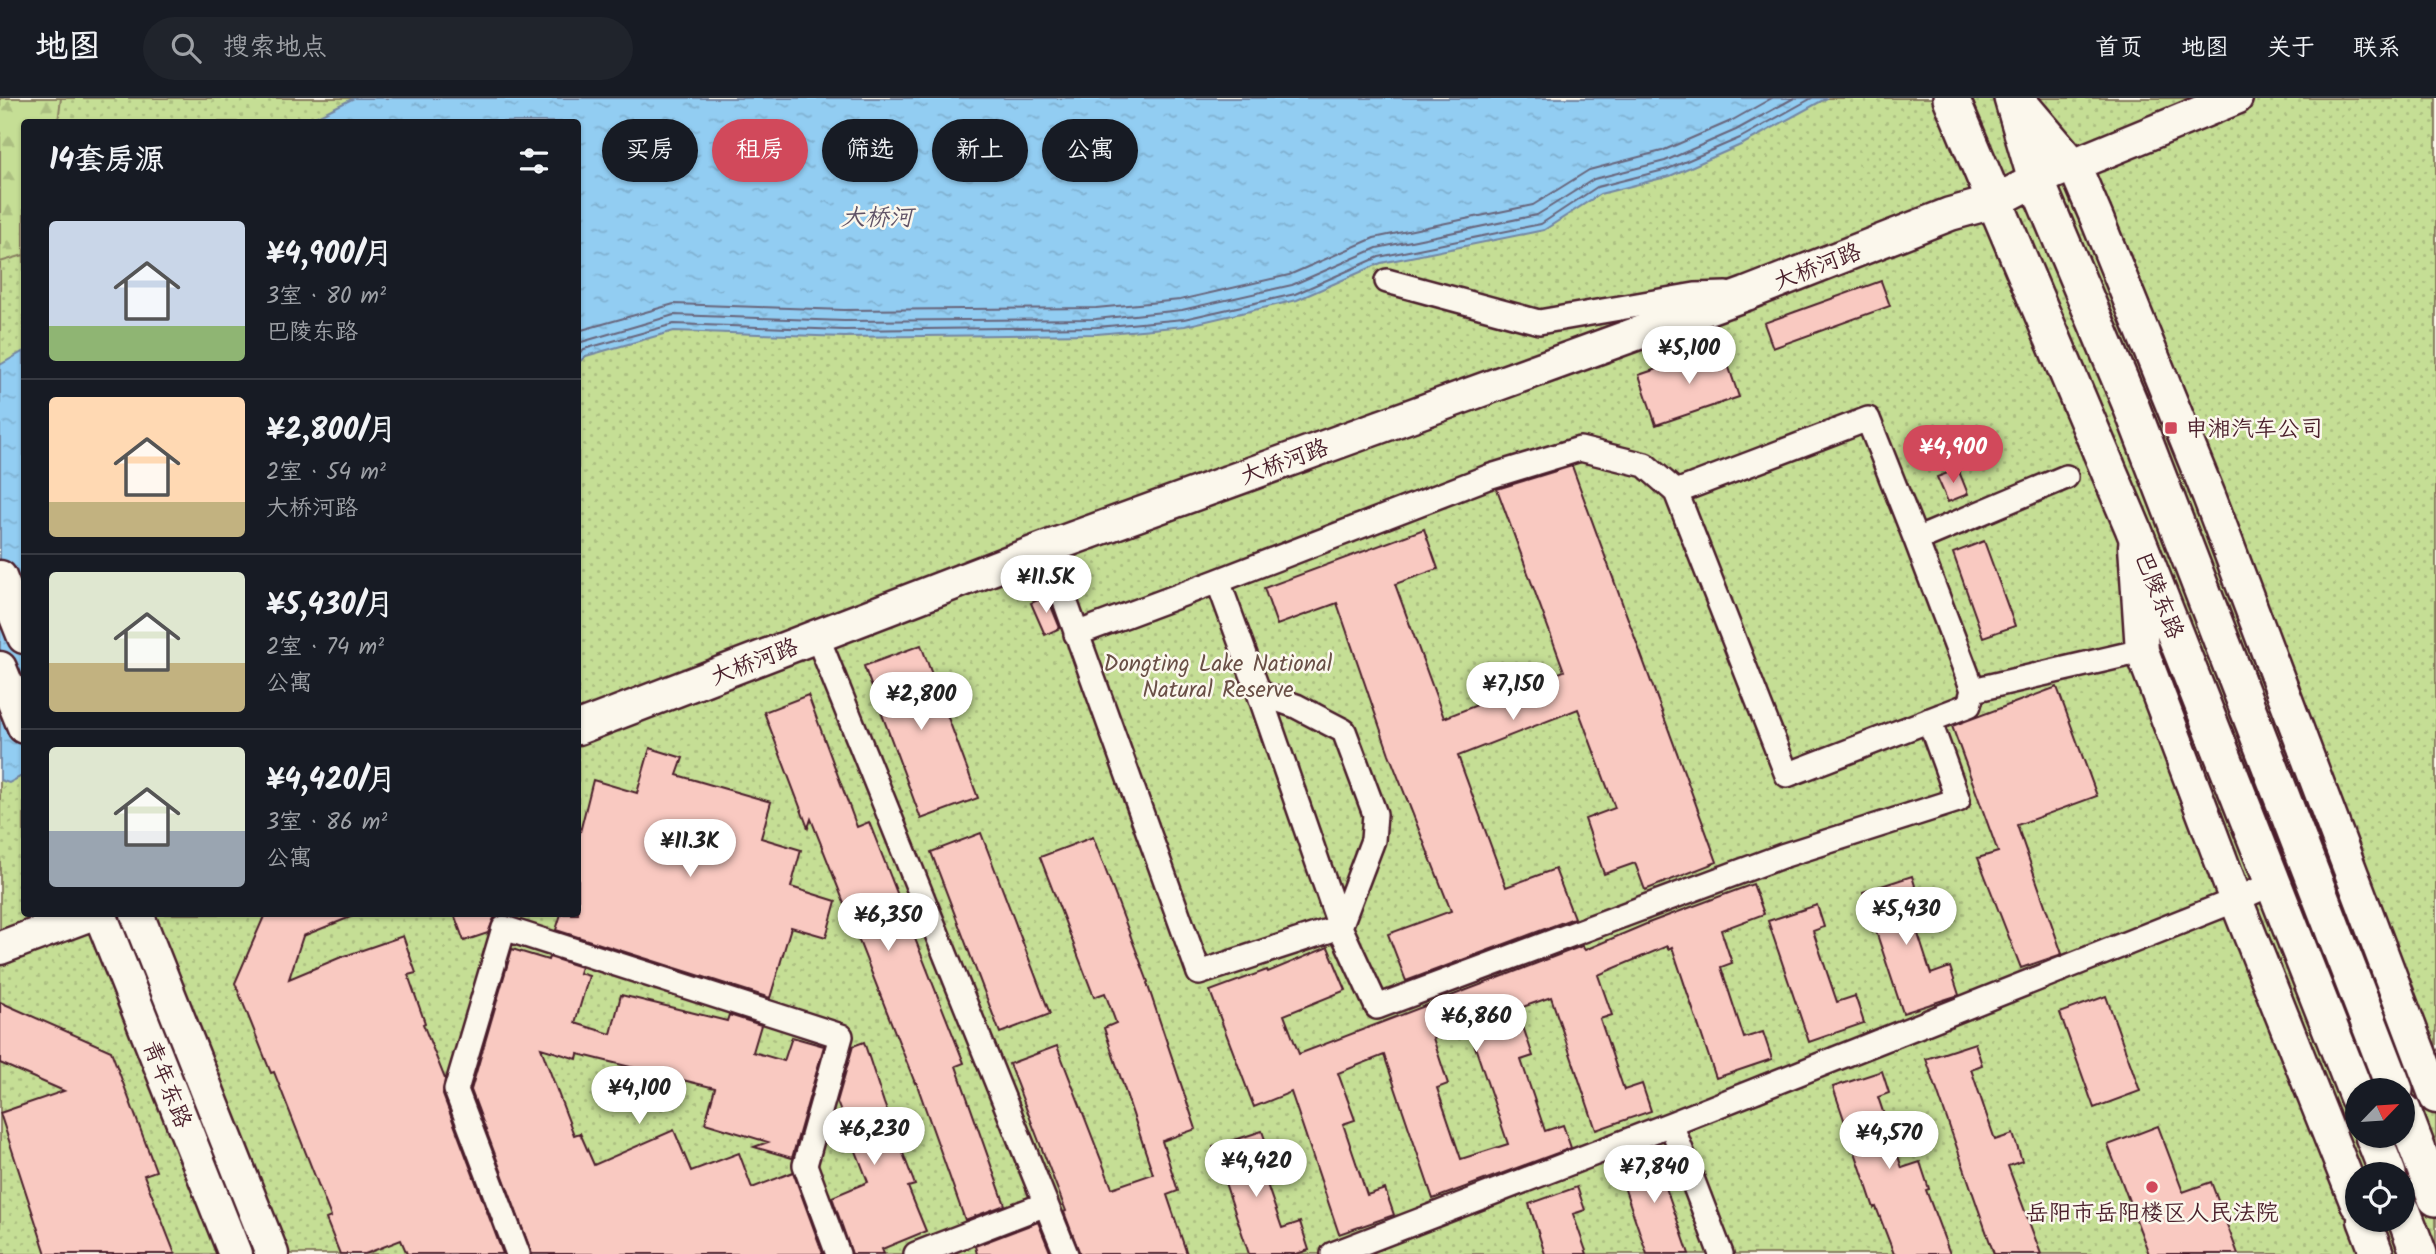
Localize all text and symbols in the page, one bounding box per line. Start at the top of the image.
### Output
search box [143,17,633,80]
text: 地图 [35,22,101,75]
text: 搜索地点 [223,27,327,69]
icon: search [167,29,205,67]
text: 首页 [2095,29,2143,68]
text: 地图 [2181,29,2229,68]
text: 关于 [2267,29,2315,68]
text: 联系 [2353,29,2401,68]
chip: 买房 [602,119,698,182]
chip: 租房 [712,119,808,182]
chip: 筛选 [822,119,918,182]
chip: 新上 [932,119,1028,182]
chip: 公寓 [1042,119,1138,182]
text: 14套房源 [49,137,164,185]
icon: filters [515,142,553,180]
water label: 大桥河 [841,199,917,238]
text: ¥4,900/月 [266,231,393,279]
street label: 大桥河路 [1768,235,1867,301]
icon: home [105,249,189,333]
text: 3室 · 80 m² [266,279,386,315]
text: 巴陵东路 [266,315,358,351]
pin: ¥5,100 [1632,327,1746,386]
text: ¥5,100 [1658,331,1720,367]
text: ¥2,800/月 [266,407,397,455]
place label: 申湘汽车公司 [2185,412,2323,448]
marker: 申湘汽车公司 [2163,420,2179,436]
icon: home [105,425,189,509]
pin: ¥4,900 [1896,426,2010,485]
street label: 大桥河路 [1235,430,1334,496]
text: ¥4,900 [1919,430,1987,466]
text: 2室 · 54 m² [266,455,386,491]
text: 大桥河路 [266,491,358,527]
street label: 巴陵东路 [2124,546,2192,645]
pin: ¥11.5K [989,556,1103,615]
text: ¥11.5K [1017,560,1075,596]
text: ¥5,430/月 [266,582,394,630]
icon: home [105,600,189,684]
text: 2室 · 74 m² [266,630,384,666]
street label: 大桥河路 [705,630,804,696]
park label: Dongting Lake National Natural Reserve [1104,647,1333,709]
pin: ¥7,150 [1456,662,1570,722]
text: 公寓 [266,666,312,702]
text: ¥7,150 [1482,667,1544,703]
pin: ¥2,800 [864,672,978,732]
text: ¥2,800 [886,677,956,713]
text: ¥4,420/月 [266,757,396,805]
icon: home [105,775,189,859]
text: 3室 · 86 m² [266,805,387,841]
pin: ¥11.3K [633,820,747,879]
text: ¥11.3K [660,824,720,860]
text: 公寓 [266,841,312,877]
pin: ¥5,430 [1849,888,1963,947]
text: ¥5,430 [1872,892,1940,928]
pin: ¥6,350 [831,894,945,953]
text: ¥6,350 [854,898,922,934]
pin: ¥6,860 [1419,995,1533,1054]
text: ¥6,860 [1441,999,1511,1035]
street label: 青年东路 [132,1035,200,1134]
pin: ¥4,100 [582,1066,696,1126]
text: ¥4,100 [607,1071,671,1107]
north arrow [2345,1078,2415,1148]
map controls [2345,1078,2415,1232]
pin: ¥6,230 [817,1108,931,1167]
text: ¥6,230 [839,1112,909,1148]
pin: ¥4,570 [1832,1112,1946,1171]
text: ¥4,570 [1856,1116,1923,1152]
pin: ¥4,420 [1199,1140,1313,1199]
text: ¥4,420 [1221,1144,1291,1180]
pin: ¥7,840 [1597,1146,1711,1205]
text: ¥7,840 [1620,1150,1688,1186]
button: locate [2345,1162,2415,1232]
marker: 岳阳市岳阳楼区人民法院 [2144,1179,2160,1195]
place label: 岳阳市岳阳楼区人民法院 [2026,1196,2279,1232]

